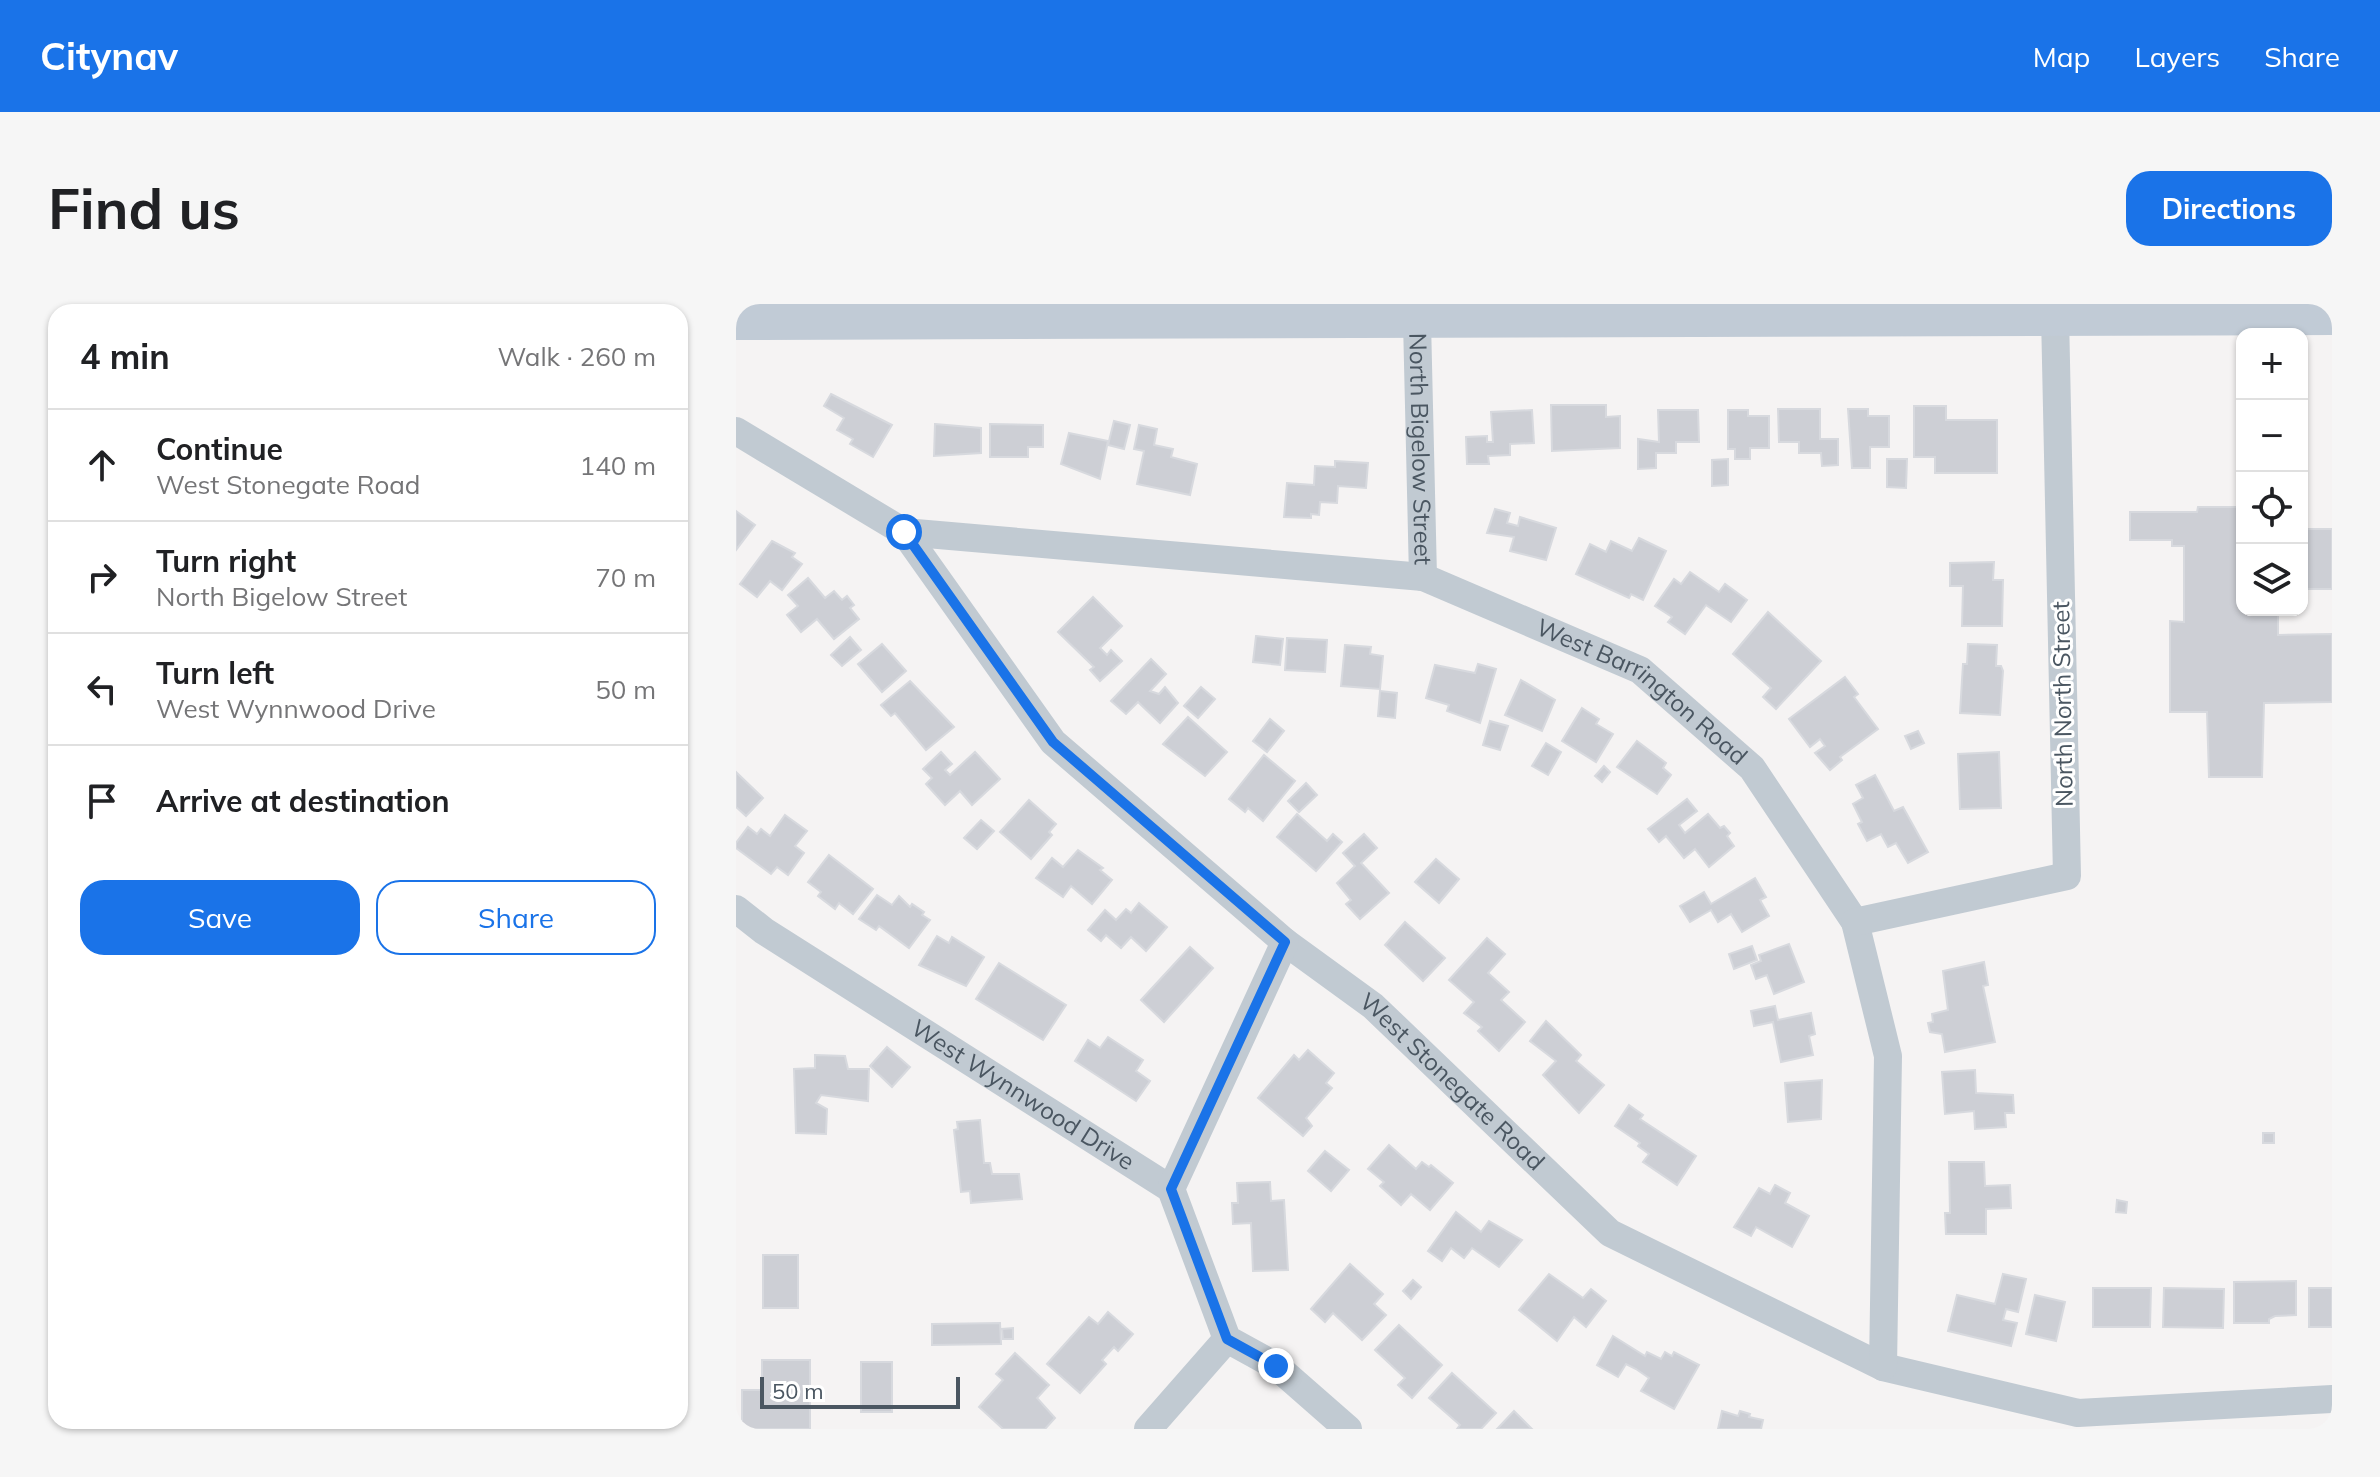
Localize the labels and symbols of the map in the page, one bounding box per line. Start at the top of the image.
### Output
street label: North Bigelow Street [1403,333,1439,565]
route start [886,514,922,550]
street label: North North Street [2045,601,2079,807]
street label: West Barrington Road [1532,611,1754,771]
street label: West Stonegate Road [1354,986,1551,1176]
street label: West Wynnwood Drive [906,1012,1140,1176]
route end [1258,1348,1294,1384]
scale bar [760,1373,960,1409]

